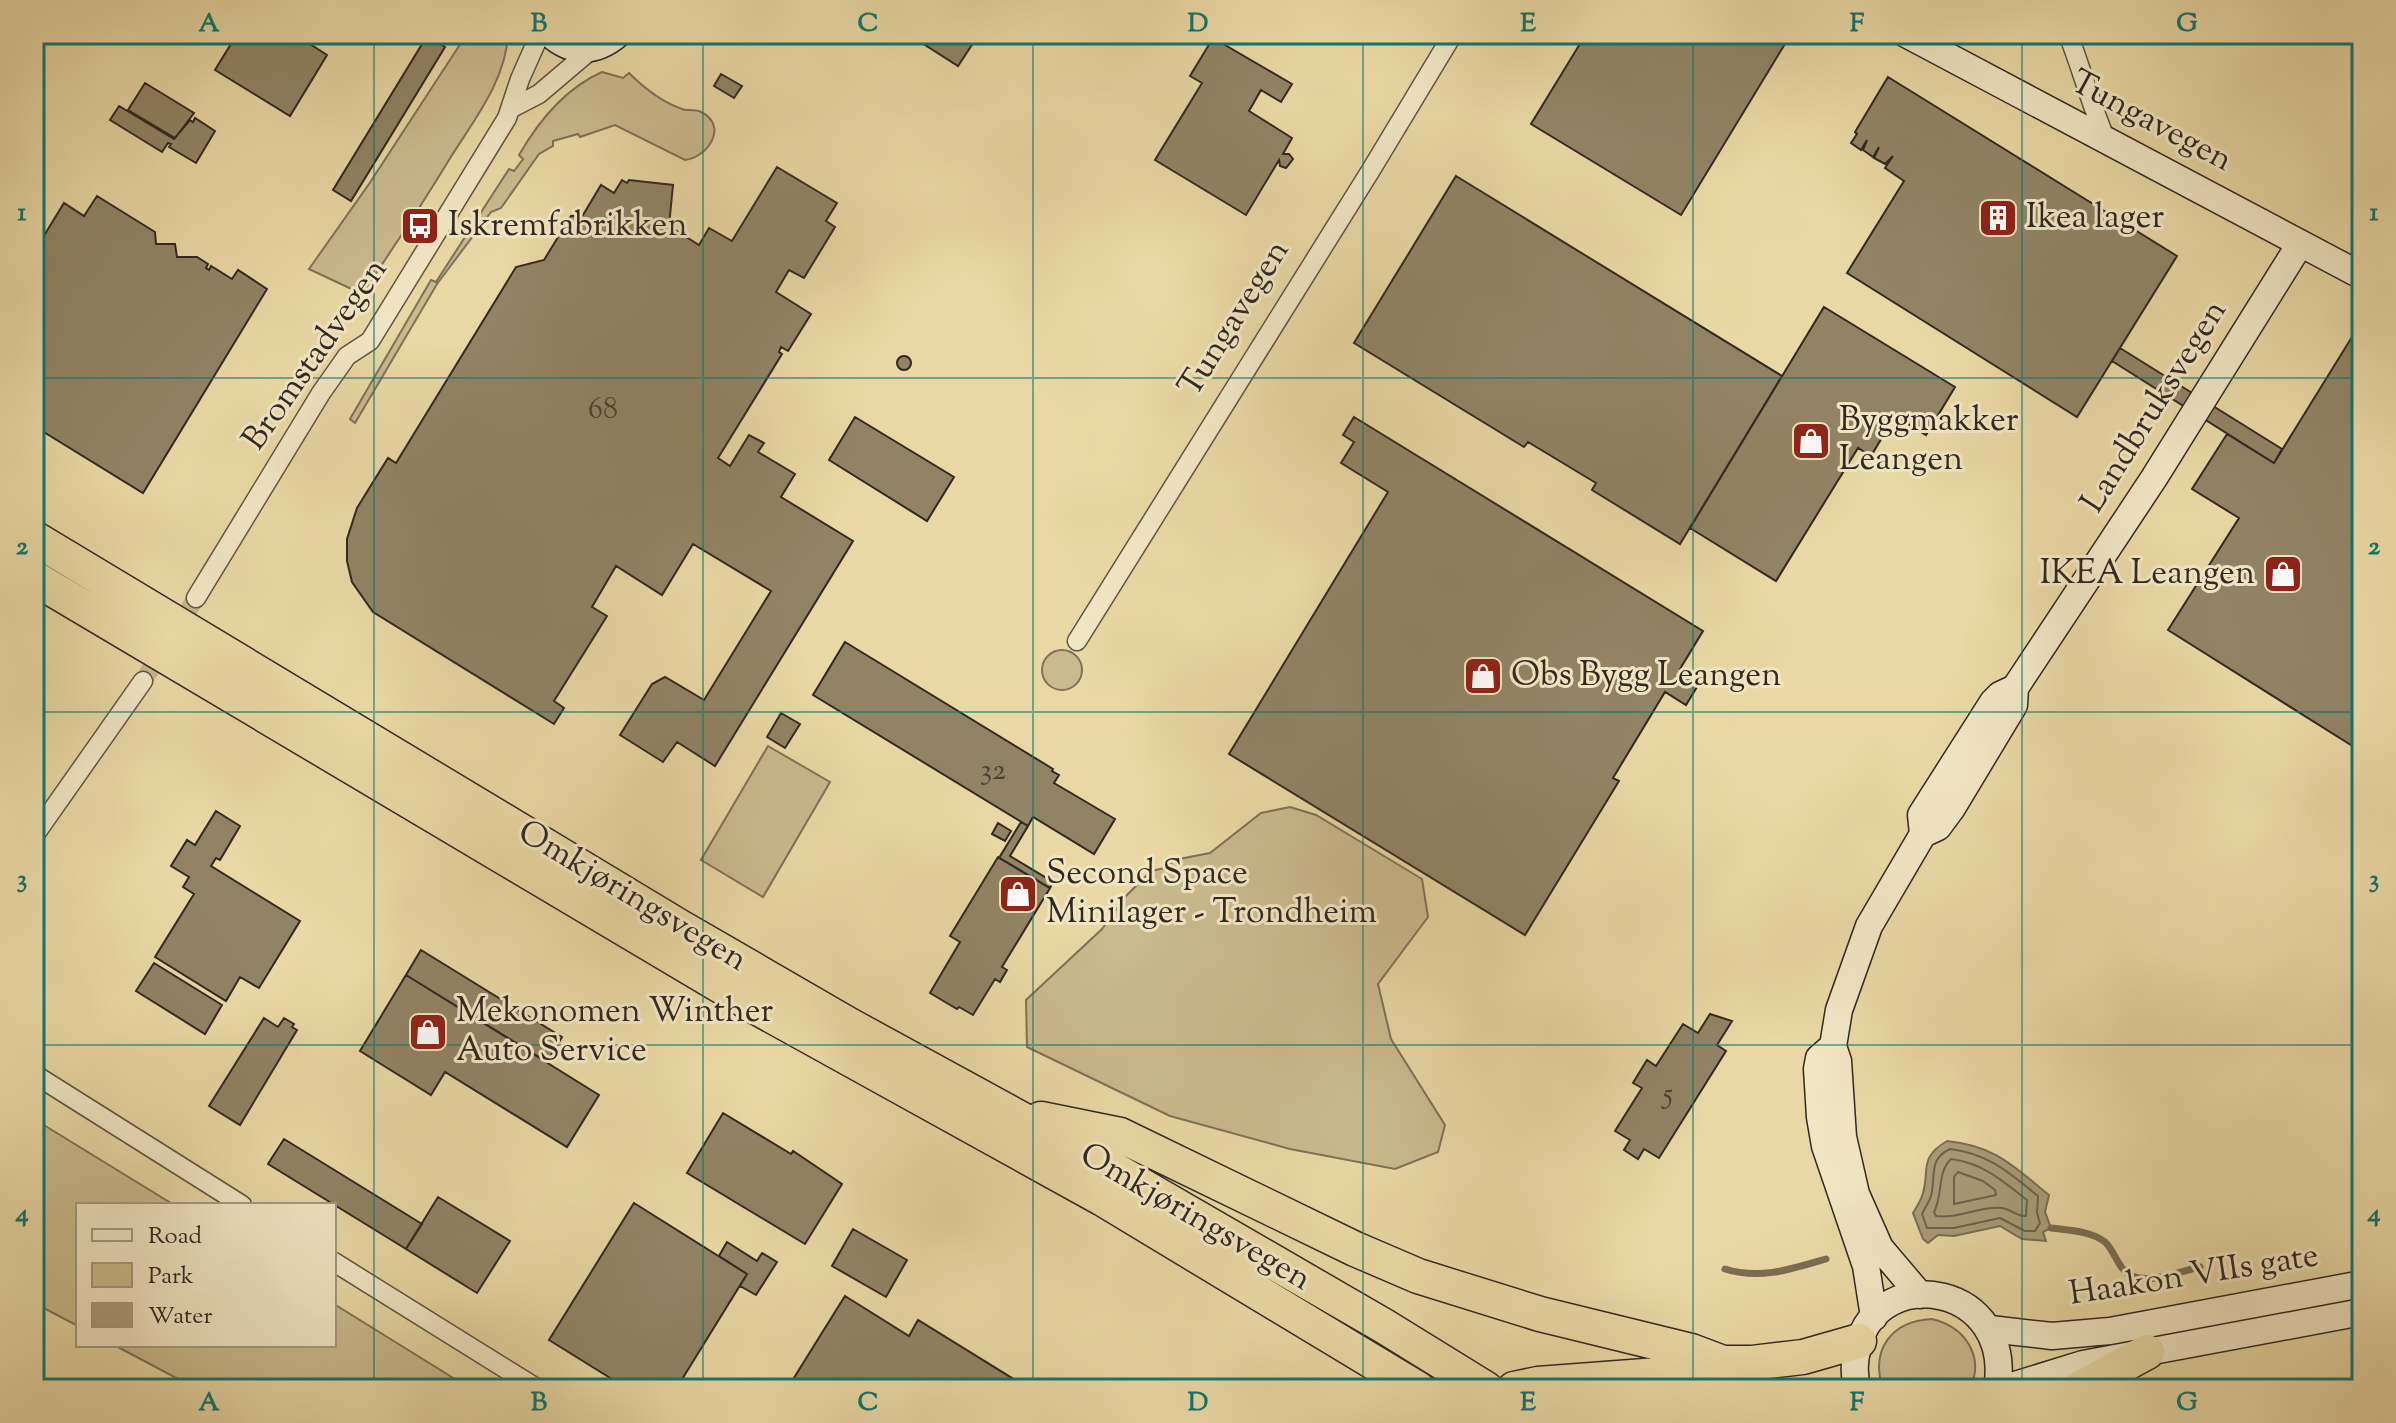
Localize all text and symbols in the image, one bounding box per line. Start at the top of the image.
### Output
text: A [198,6,220,43]
text: B [531,6,548,43]
text: C [858,6,878,43]
text: D [1188,6,1208,43]
text: E [1520,6,1536,43]
text: F [1850,6,1865,43]
text: G [2176,6,2198,43]
street label: Tungavegen [2061,59,2241,185]
place label: Ikea lager [2026,194,2164,243]
text: 1 [18,195,27,232]
text: 1 [2370,195,2379,232]
building icon: Ikea lager [1977,197,2019,239]
place label: Iskremfabrikken [448,202,688,251]
bus stop icon: Iskremfabrikken [399,205,441,247]
street label: Tungavegen [1167,231,1303,407]
street label: Bromstadvegen [231,249,401,461]
street label: Landbruksvegen [2070,291,2240,523]
house number: 68 [588,389,618,432]
place label: Byggmakker Leangen [1839,397,2019,485]
shop icon: Byggmakker Leangen [1790,420,1832,462]
text: 2 [16,529,29,566]
text: 2 [2368,529,2381,566]
place label: IKEA Leangen [2040,550,2255,599]
shop icon: IKEA Leangen [2262,553,2304,595]
place label: Obs Bygg Leangen [1511,652,1781,701]
shop icon: Obs Bygg Leangen [1462,655,1504,697]
house number: 32 [980,750,1006,793]
street label: Omkjøringsvegen [508,809,756,985]
place label: Second Space Minilager - Trondheim [1046,850,1377,938]
text: 3 [17,862,27,899]
text: 3 [2369,862,2379,899]
shop icon: Second Space Minilager - Trondheim [997,873,1039,915]
place label: Mekonomen Winther Auto Service [456,988,773,1076]
shop icon: Mekonomen Winther Auto Service [407,1011,449,1053]
house number: 5 [1661,1074,1673,1117]
street label: Omkjøringsvegen [1070,1132,1320,1304]
text: 4 [14,1196,29,1233]
text: 4 [2366,1196,2381,1233]
legend [76,1203,336,1347]
text: Road [148,1220,202,1254]
street label: Haakon VIIs gate [2066,1232,2322,1320]
text: Park [148,1260,194,1294]
text: Water [148,1300,212,1334]
text: A [198,1385,220,1422]
text: B [531,1385,548,1422]
text: C [858,1385,878,1422]
text: D [1188,1385,1208,1422]
text: E [1520,1385,1536,1422]
text: F [1850,1385,1865,1422]
text: G [2176,1385,2198,1422]

